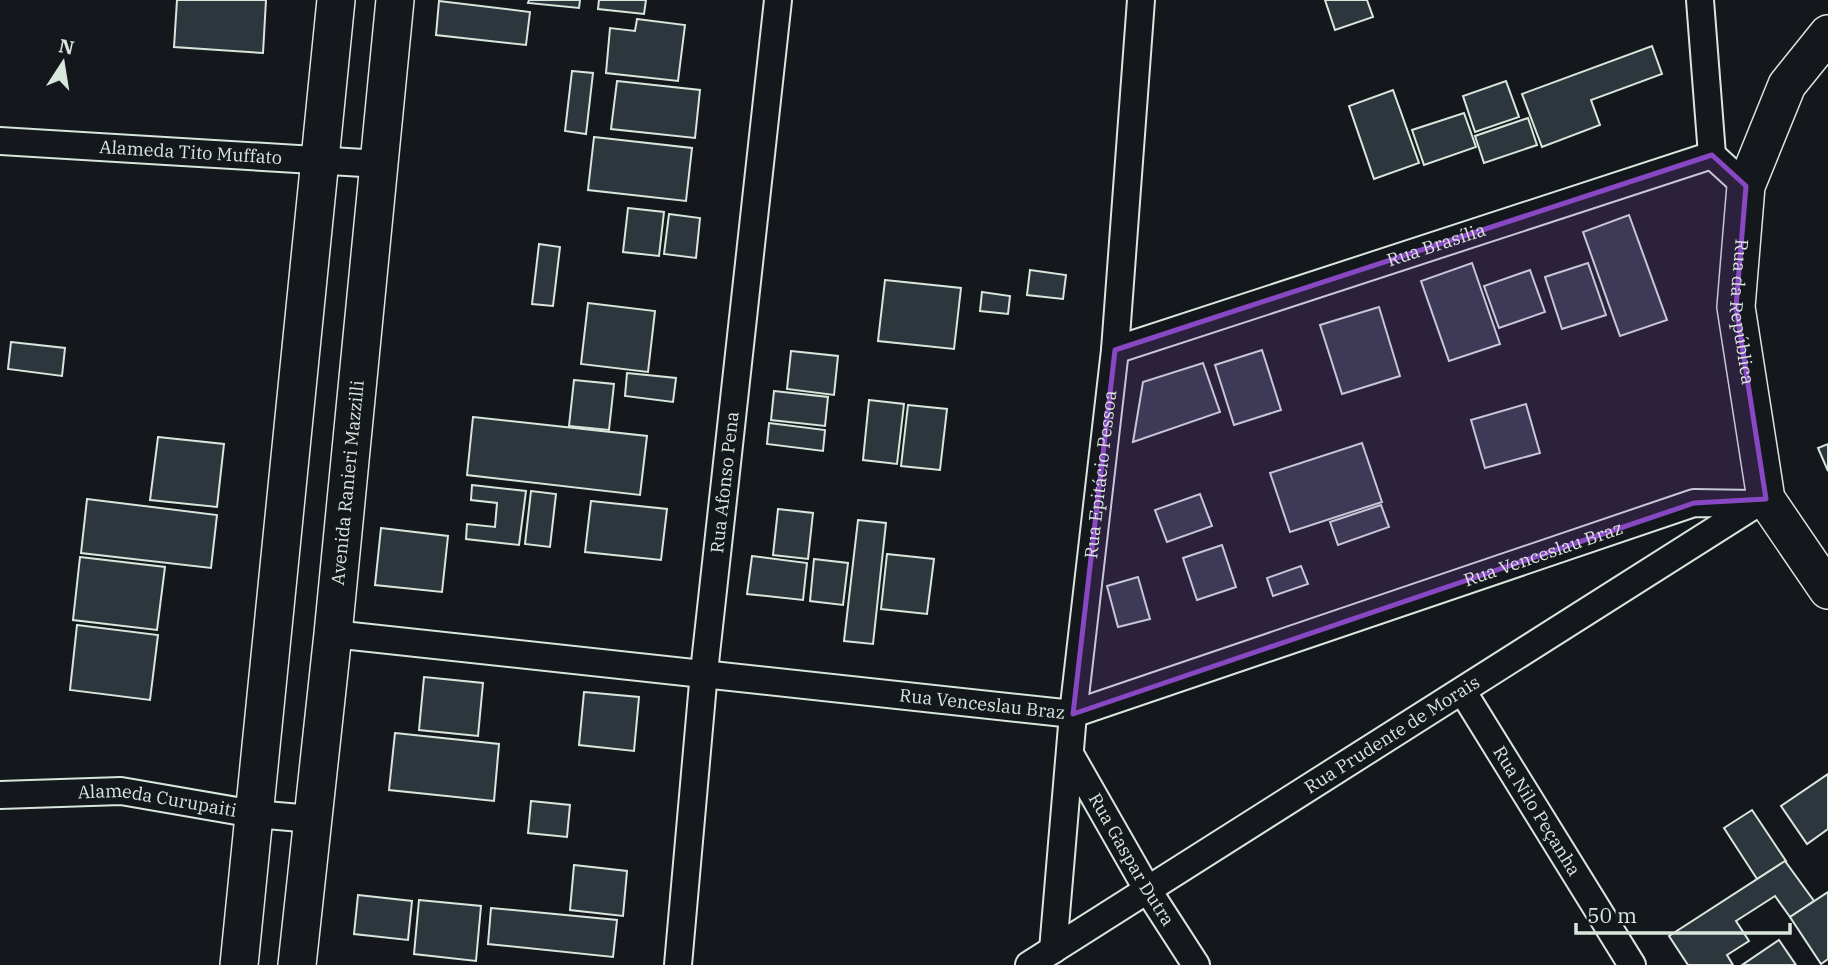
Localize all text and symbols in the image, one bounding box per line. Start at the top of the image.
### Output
north arrow [28,28,98,98]
text: N [57,33,76,60]
street label: Alameda Tito Muffato [99,135,283,169]
street label: Rua Brasília [1384,218,1489,271]
street label: Rua da República [1725,238,1760,386]
street label: Avenida Ranieri Mazzilli [326,379,369,586]
street label: Rua Epitácio Pessoa [1079,389,1121,560]
street label: Rua Afonso Pena [705,410,744,554]
street label: Rua Venceslau Braz [1461,516,1626,591]
street label: Rua Prudente de Morais [1300,670,1484,798]
street label: Rua Venceslau Braz [898,683,1066,724]
street label: Rua Nilo Peçanha [1488,741,1586,880]
street label: Alameda Curupaiti [77,779,239,822]
street label: Rua Gaspar Dutra [1084,789,1180,930]
scale bar [1576,892,1790,936]
text: 50 m [1587,901,1637,929]

